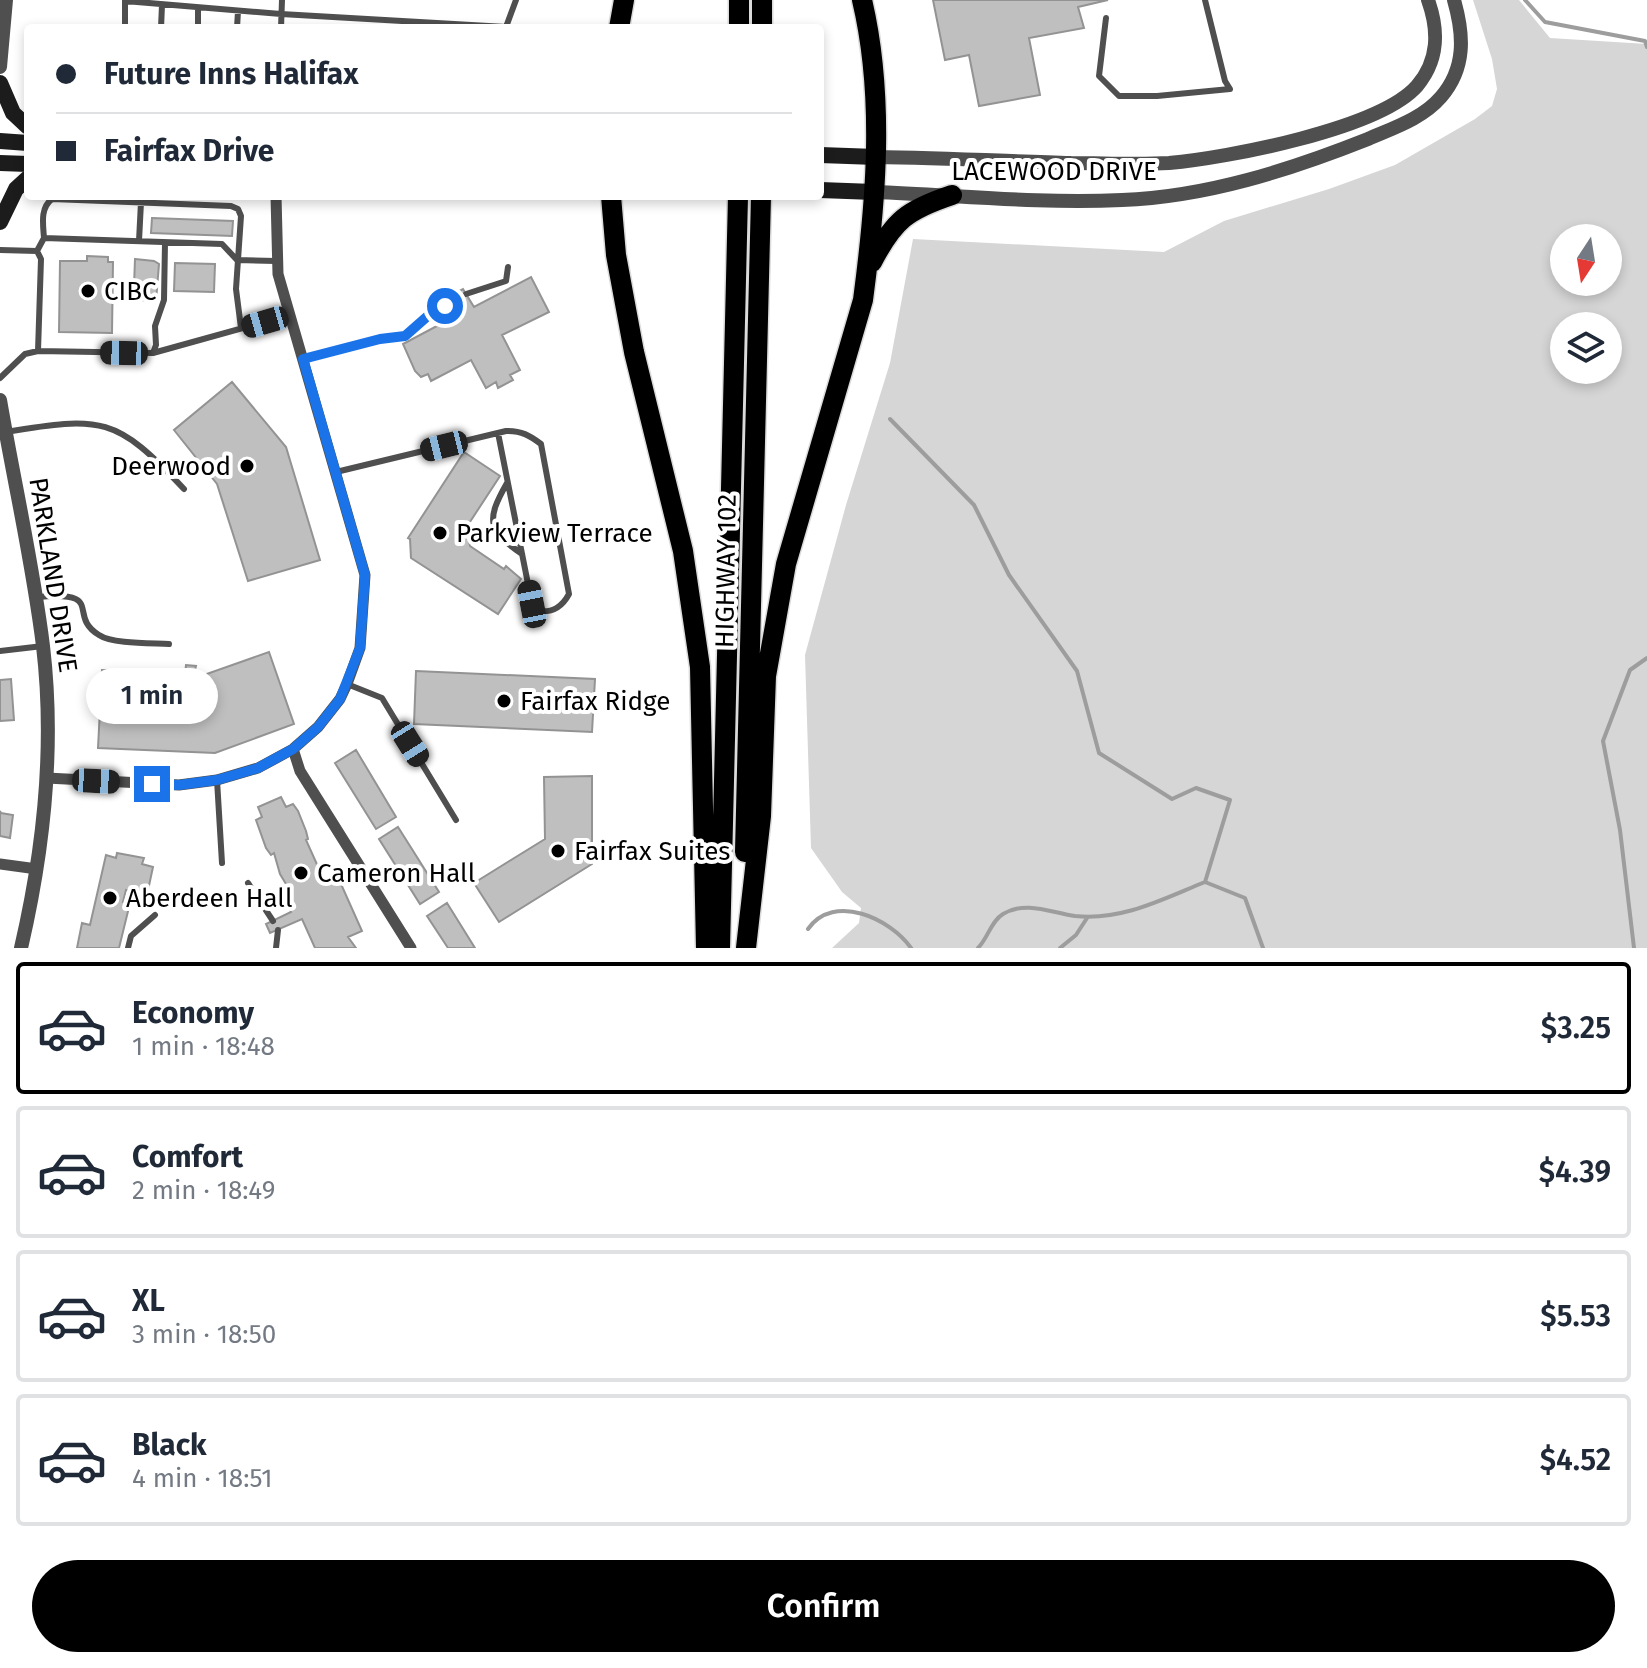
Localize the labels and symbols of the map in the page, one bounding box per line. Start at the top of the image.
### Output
street label: LACEWOOD DRIVE [951,156,1157,187]
north arrow [1550,224,1622,296]
place label: CIBC [104,276,157,307]
marker: CIBC [79,282,97,300]
route start [427,288,463,324]
car [239,304,291,340]
car [100,341,148,365]
car [418,429,470,463]
place label: Deerwood [111,451,231,482]
marker: Deerwood [238,457,256,475]
street label: PARKLAND DRIVE [22,475,84,675]
street label: HIGHWAY 102 [709,494,743,648]
place label: Parkview Terrace [456,518,653,549]
marker: Parkview Terrace [431,524,449,542]
car [516,578,548,630]
callout: 1 min [86,668,218,724]
place label: Fairfax Ridge [520,686,670,717]
marker: Fairfax Ridge [495,692,513,710]
car [387,717,433,771]
route end [134,766,170,802]
car [71,768,121,794]
place label: Fairfax Suites [574,836,730,867]
marker: Fairfax Suites [549,842,567,860]
place label: Cameron Hall [317,858,476,889]
marker: Cameron Hall [292,864,310,882]
place label: Aberdeen Hall [126,883,293,914]
marker: Aberdeen Hall [101,889,119,907]

